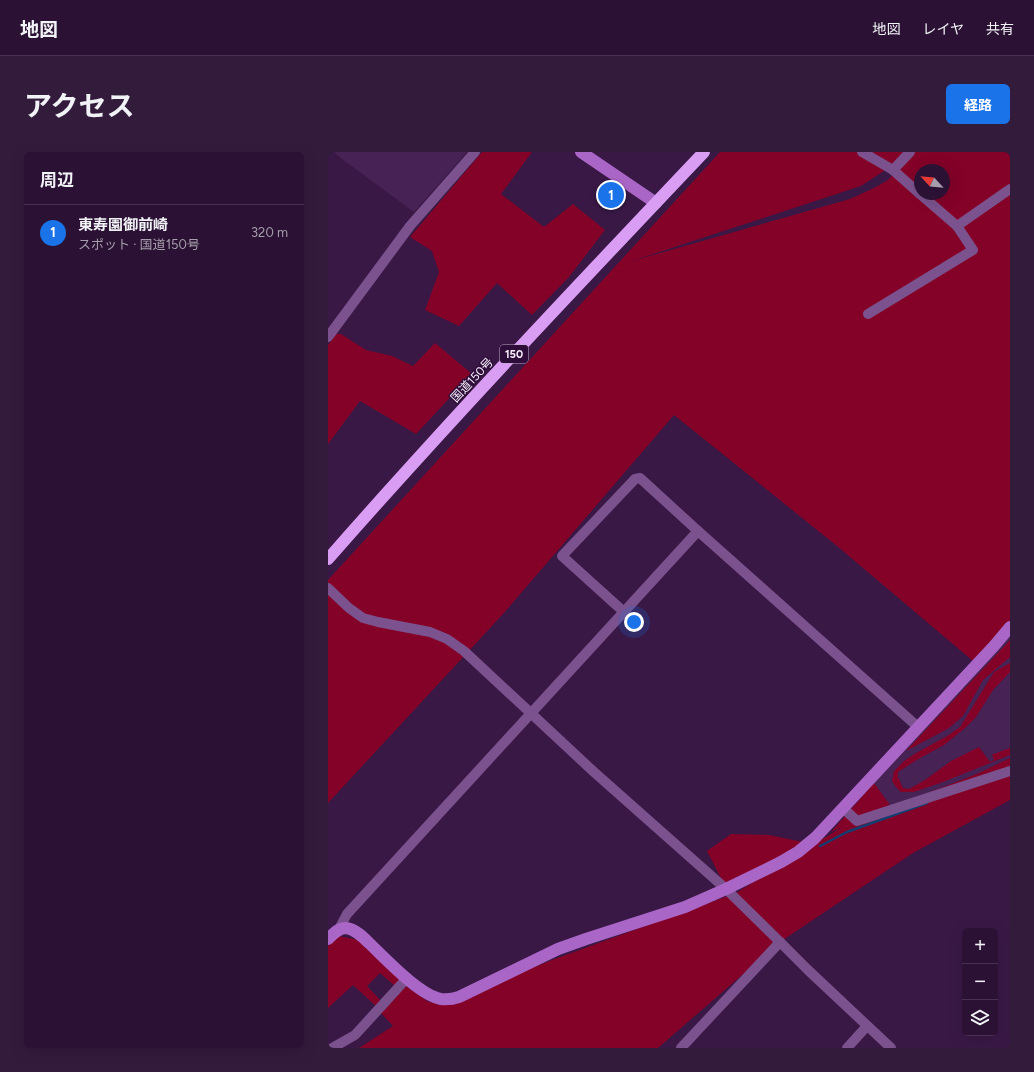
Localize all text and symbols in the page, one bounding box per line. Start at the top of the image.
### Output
text: 地図 [20,18,58,41]
text: 地図 [872,21,900,38]
text: レイヤ [922,21,964,38]
text: 共有 [986,21,1014,38]
button: 経路 [946,84,1010,124]
text: アクセス [24,89,135,123]
north arrow [914,164,950,200]
text: 周辺 [40,170,74,190]
pin: 1 [598,180,624,210]
text: 東寿園御前崎 [78,216,168,234]
text: 1 [50,225,56,240]
text: 320 m [251,225,288,240]
text: スポット · 国道150号 [78,237,200,252]
road number: 150 [500,345,528,363]
street label: 国道150号 [448,355,496,405]
your location [624,612,644,632]
map controls [962,928,998,1036]
button: + [962,928,998,964]
button: − [962,964,998,1000]
button: layers [962,1000,998,1036]

